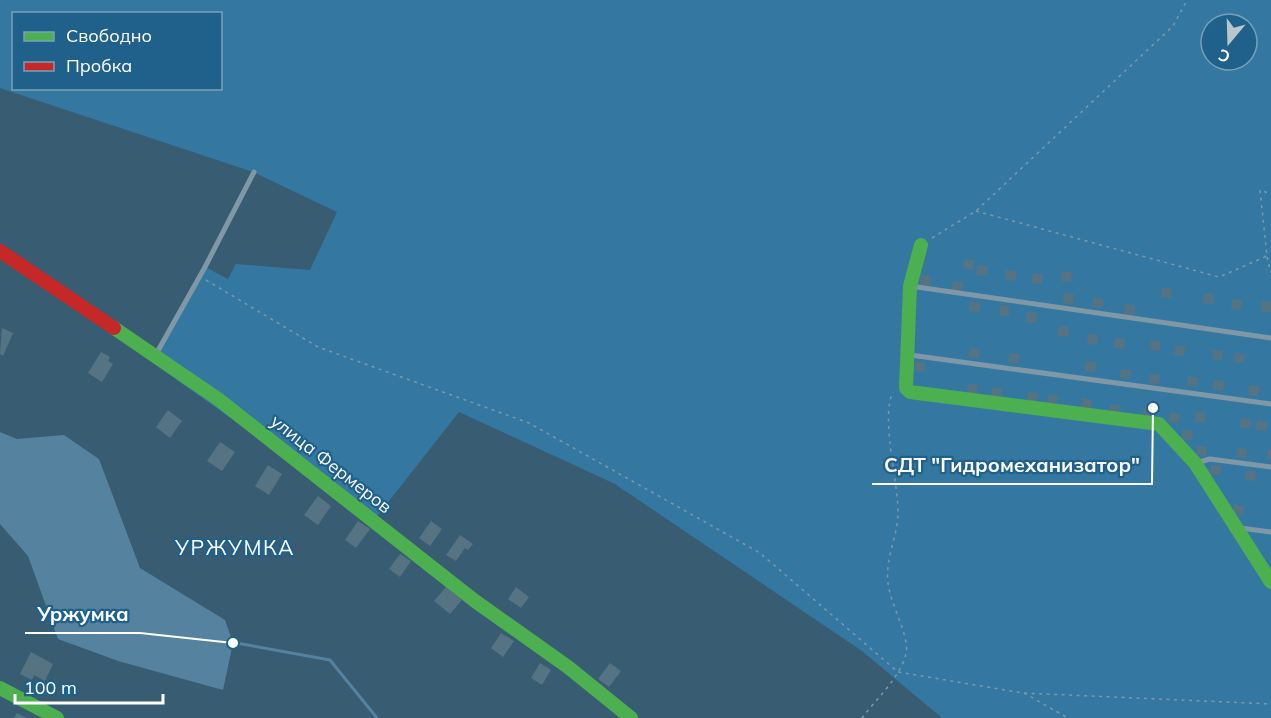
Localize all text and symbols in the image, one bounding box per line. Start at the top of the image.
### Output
legend [12,12,222,90]
north arrow [1199,12,1259,72]
text: Свободно [66,24,152,47]
text: С [1216,45,1233,67]
text: Пробка [66,54,132,77]
street label: улица Фермеров [266,409,396,518]
callout: СДТ "Гидромеханизатор" [872,446,1152,484]
text: СДТ "Гидромеханизатор" [884,452,1140,477]
district label: УРЖУМКА [174,534,295,560]
callout: Уржумка [25,595,140,633]
text: Уржумка [36,601,129,626]
scale bar [15,667,164,705]
text: 100 m [24,676,77,699]

